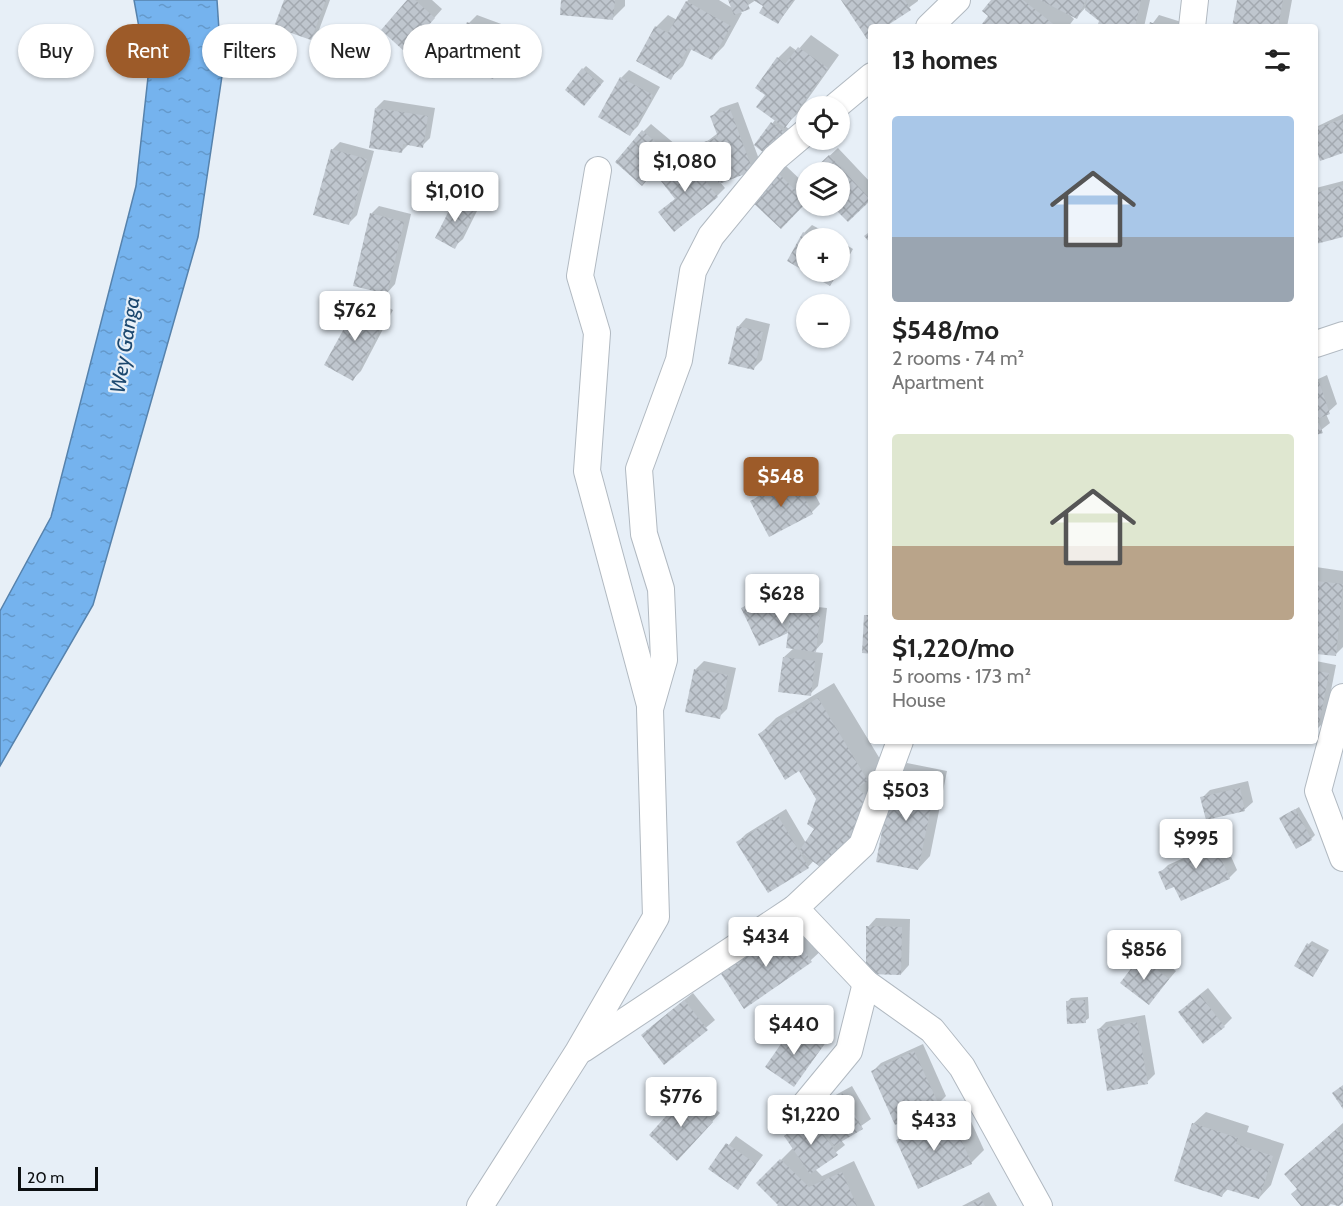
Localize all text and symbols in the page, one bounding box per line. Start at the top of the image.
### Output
chip: Buy [18,24,94,78]
chip: Rent [106,24,190,78]
chip: Filters [202,24,297,78]
chip: New [309,24,391,78]
chip: Apartment [403,24,542,78]
text: 13 homes [892,44,998,76]
icon: filters [1261,44,1294,77]
map controls [796,96,850,348]
button: locate [796,96,850,150]
pin: $1,080 [636,142,734,193]
text: $1,080 [653,149,717,173]
icon: home [1039,155,1147,263]
button: layers [796,162,850,216]
pin: $1,010 [406,172,504,223]
text: $1,010 [425,179,485,203]
button: + [796,228,850,282]
pin: $762 [319,291,391,342]
button: − [796,294,850,348]
water label: Wey Ganga [105,295,144,395]
text: $762 [333,298,377,322]
text: $548/mo [892,314,999,346]
text: 2 rooms · 74 m² [892,346,1024,370]
text: Apartment [892,370,984,394]
pin: $548 [745,457,817,508]
text: $548 [758,464,804,488]
icon: home [1039,473,1147,581]
pin: $628 [746,574,818,625]
text: $628 [759,581,805,605]
text: $1,220/mo [892,632,1014,664]
text: 5 rooms · 173 m² [892,664,1031,688]
text: House [892,688,946,712]
pin: $503 [870,771,942,822]
text: $503 [882,778,930,802]
pin: $995 [1160,819,1232,870]
text: $995 [1174,826,1218,850]
pin: $434 [730,917,802,968]
text: $434 [742,924,790,948]
pin: $856 [1108,930,1180,981]
text: $856 [1121,937,1167,961]
pin: $440 [758,1005,830,1056]
text: $440 [769,1012,819,1036]
pin: $776 [645,1077,717,1128]
text: $776 [660,1084,702,1108]
pin: $1,220 [762,1095,860,1146]
pin: $433 [898,1101,970,1152]
text: $1,220 [782,1102,840,1126]
text: $433 [911,1108,957,1132]
scale bar [18,1164,98,1192]
text: 20 m [27,1168,64,1187]

